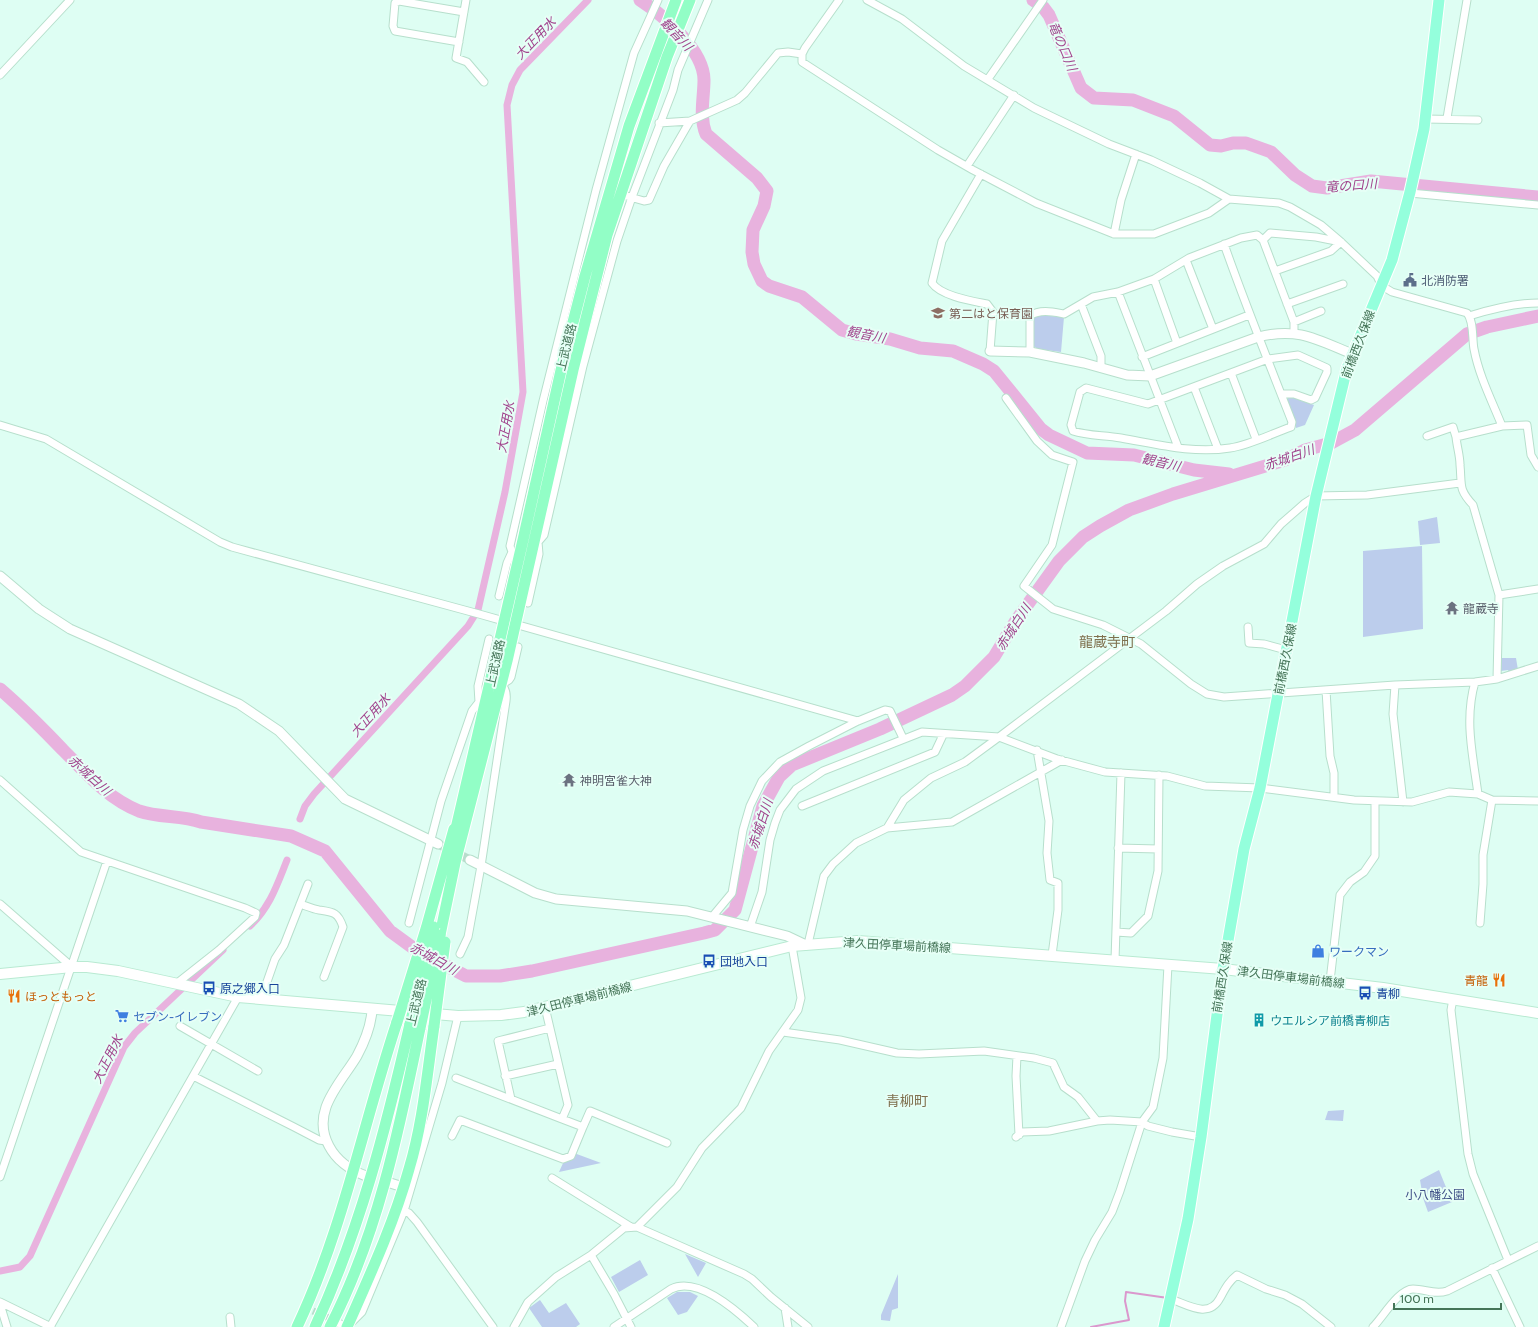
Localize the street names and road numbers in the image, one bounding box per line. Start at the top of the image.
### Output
street label: 前橋西久保線 [1338,308,1378,380]
street label: 上武道路 [553,322,579,372]
street label: 前橋西久保線 [1271,622,1299,696]
street label: 上武道路 [482,638,508,688]
street label: 津久田停車場前橋線 [843,935,951,955]
street label: 前橋西久保線 [1209,940,1235,1014]
street label: 津久田停車場前橋線 [1236,963,1346,991]
street label: 上武道路 [403,977,429,1027]
street label: 津久田停車場前橋線 [525,979,633,1019]

